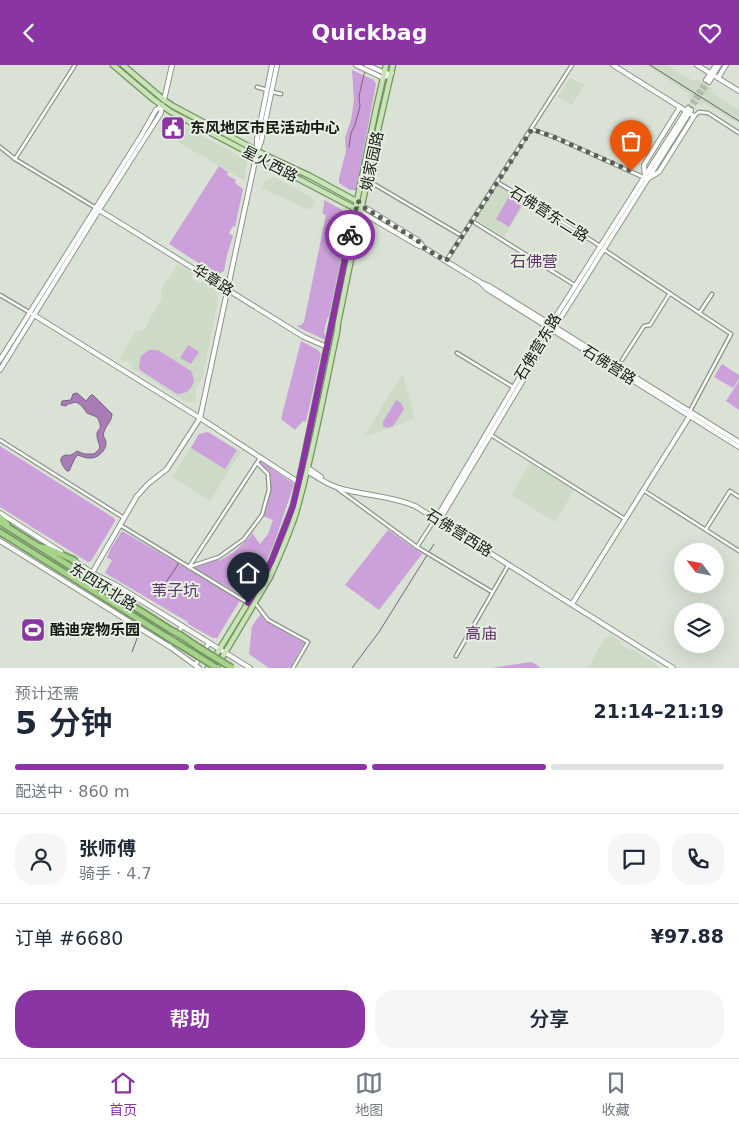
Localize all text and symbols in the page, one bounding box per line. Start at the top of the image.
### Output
icon: back [15,19,43,47]
icon: heart [696,19,724,47]
text: Quickbag [312,20,427,45]
public building icon: 东风地区市民活动中心 [160,115,186,141]
place label: 东风地区市民活动中心 [190,119,340,137]
pin [610,120,652,171]
icon: bag [617,127,645,155]
street label: 姚家园路 [357,130,387,192]
street label: 星火西路 [239,142,301,186]
street label: 石佛营东二路 [506,183,592,245]
courier [325,210,375,260]
icon: bike [336,221,364,249]
district label: 石佛营 [510,252,558,271]
street label: 华章路 [189,260,237,300]
street label: 石佛营东路 [511,310,565,384]
street label: 石佛营路 [579,341,639,389]
street label: 石佛营西路 [422,505,496,561]
north arrow [674,543,724,593]
map controls [674,543,724,653]
pin [227,552,269,603]
street label: 东四环北路 [66,559,140,615]
icon: home [234,559,262,587]
district label: 苇子坑 [151,581,199,600]
button: layers [674,603,724,653]
sports icon: 酷迪宠物乐园 [20,617,46,643]
place label: 酷迪宠物乐园 [50,621,140,639]
district label: 高庙 [465,624,497,643]
text: 预计还需 [15,684,79,703]
text: 21:14–21:19 [594,700,724,722]
text: 5 分钟 [15,704,112,742]
text: 配送中 · 860 m [15,782,129,801]
button: person [15,833,67,885]
button: chat [608,833,660,885]
button: phone [672,833,724,885]
text: 张师傅 [79,837,136,859]
text: 骑手 · 4.7 [79,864,152,883]
text: ¥97.88 [651,925,724,947]
text: 订单 #6680 [15,927,123,949]
button: 帮助 [15,990,365,1048]
button: 分享 [375,990,724,1048]
tab: 首页 [109,1069,137,1119]
tab: 地图 [355,1069,383,1119]
tab: 收藏 [602,1069,630,1119]

